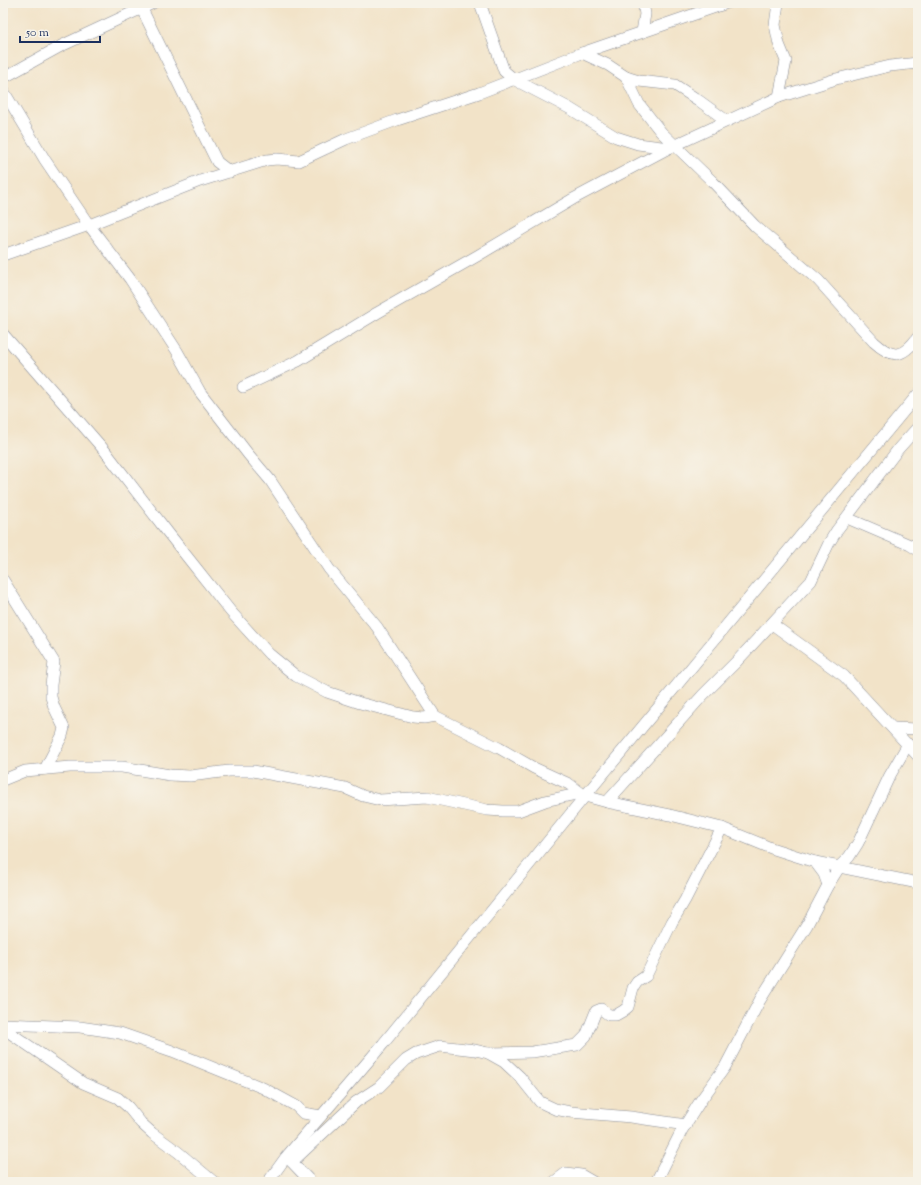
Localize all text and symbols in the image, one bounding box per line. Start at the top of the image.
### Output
scale bar [20,18,100,44]
text: 50 m [25,24,49,42]

